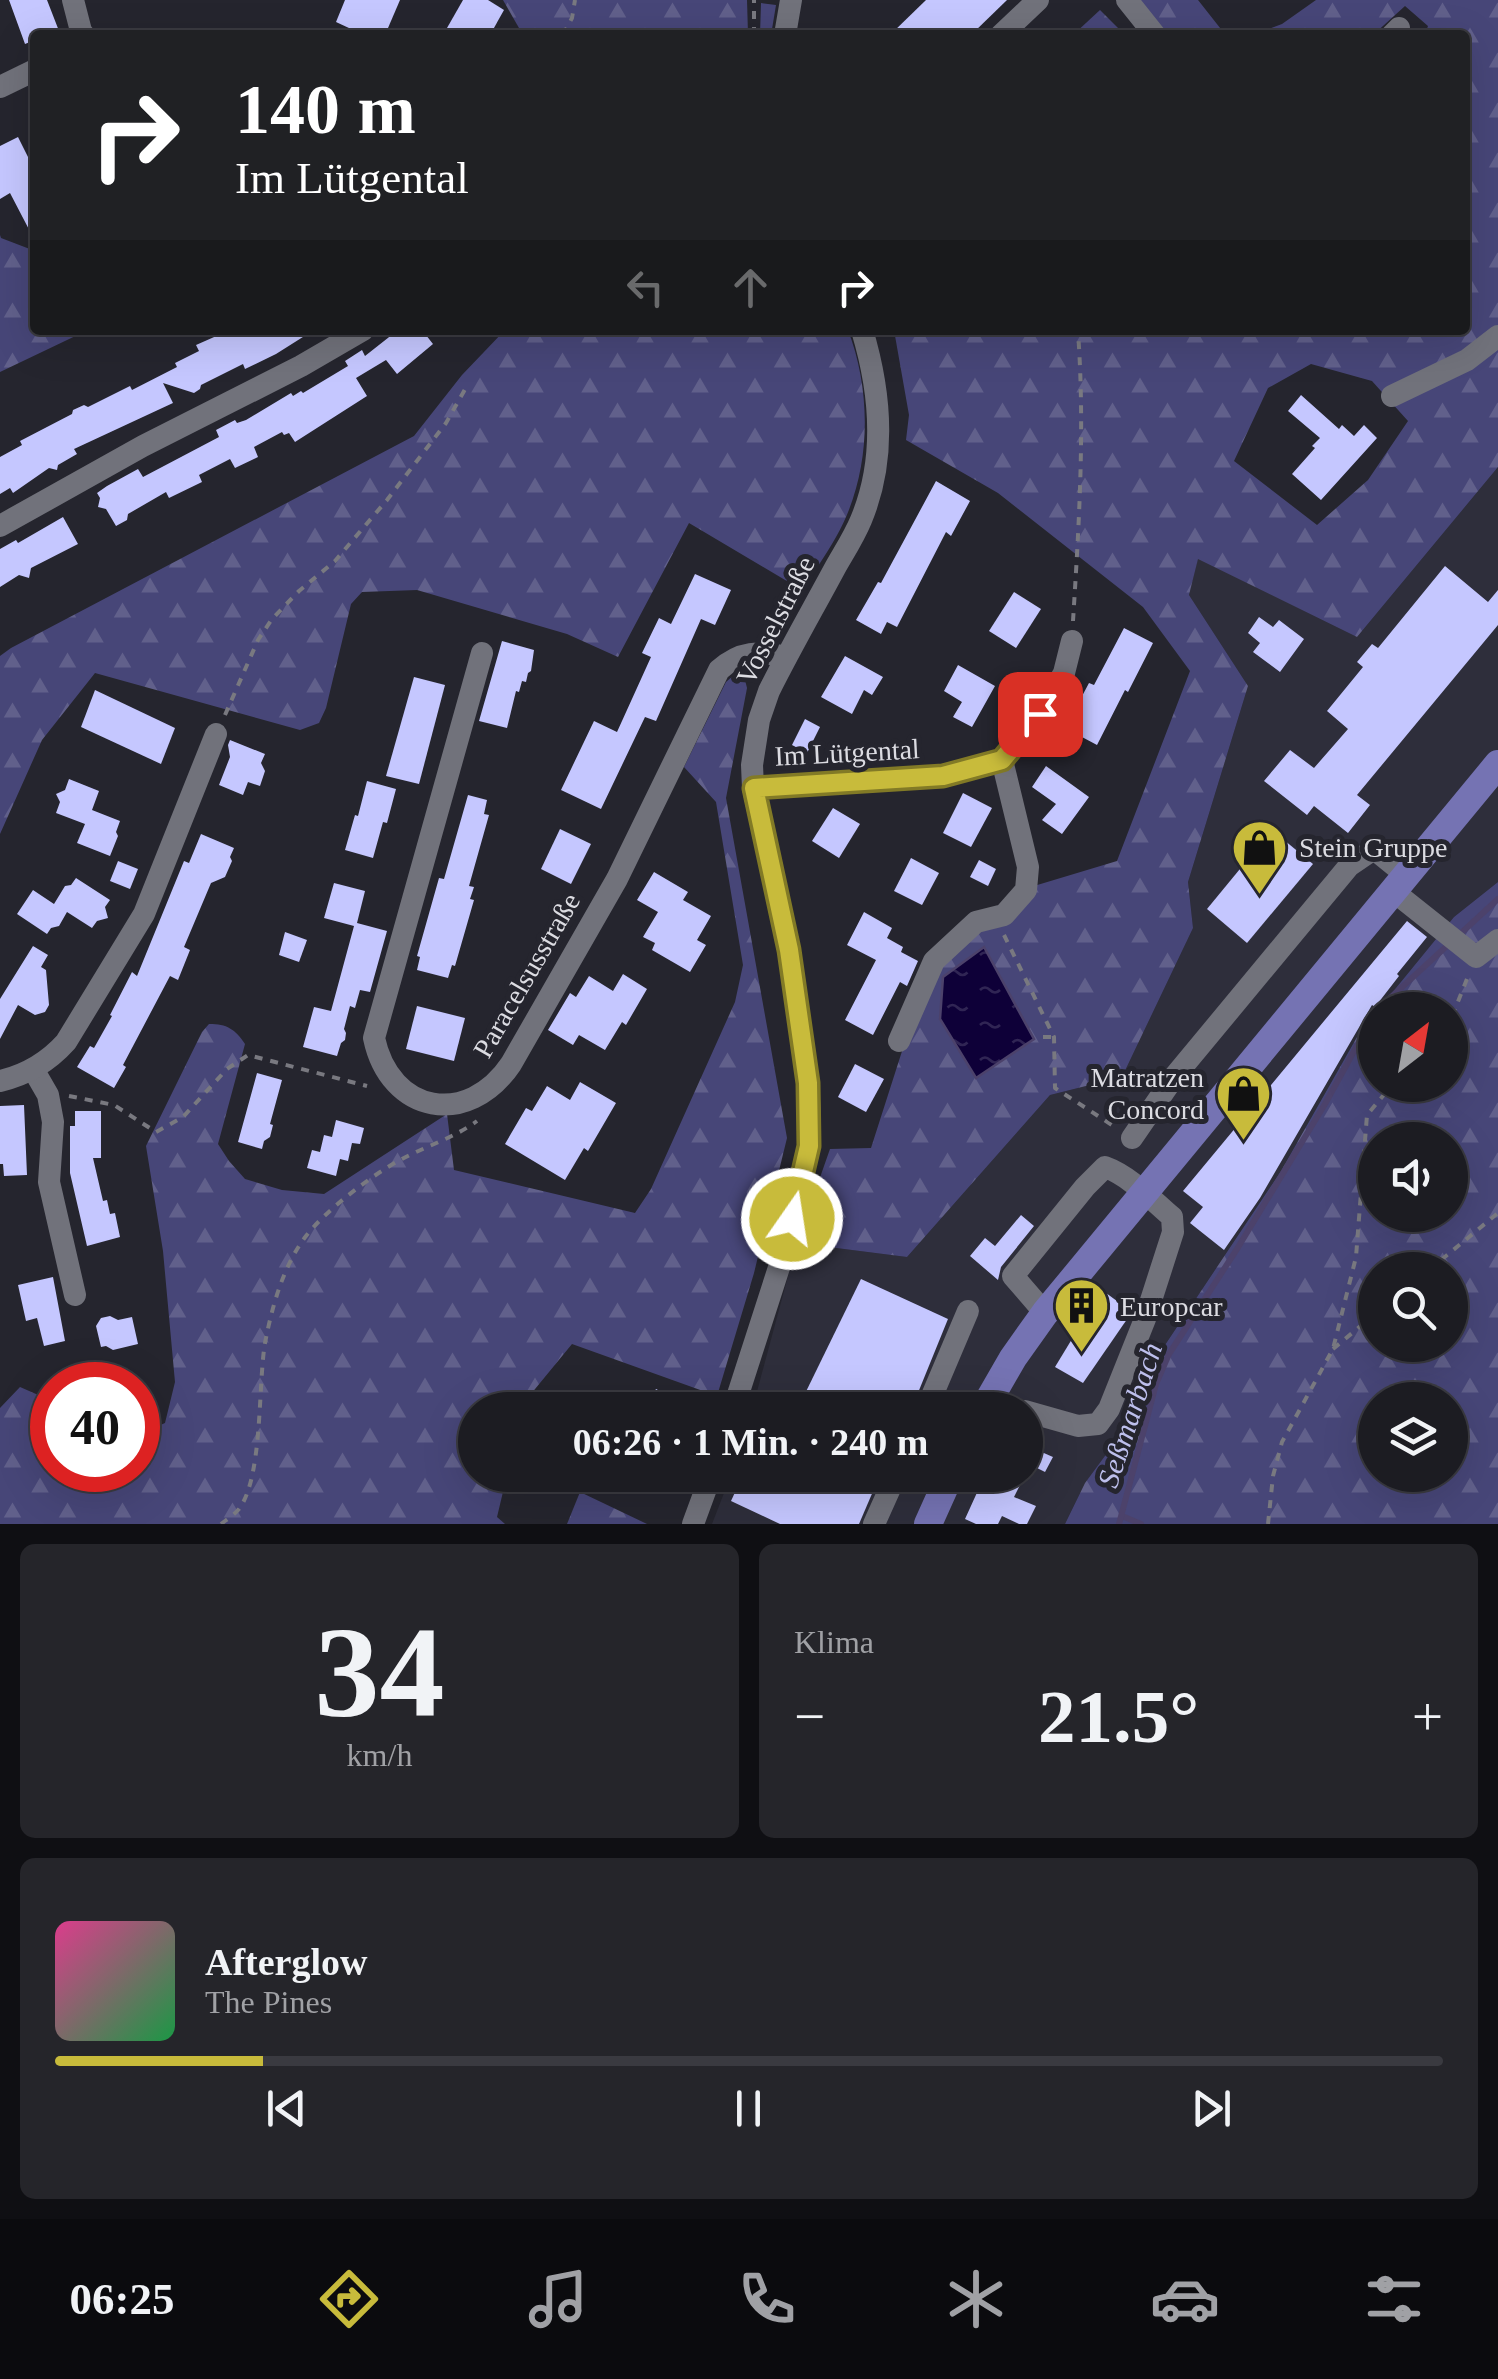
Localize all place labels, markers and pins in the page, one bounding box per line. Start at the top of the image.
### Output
pin [998,672,1083,757]
shop icon: Stein Gruppe [1230,817,1290,896]
place label: Stein Gruppe [1299,832,1448,863]
place label: Matratzen Concord [1091,1062,1204,1125]
shop icon: Matratzen Concord [1213,1063,1273,1142]
building icon: Europcar [1051,1276,1111,1355]
place label: Europcar [1120,1291,1223,1322]

